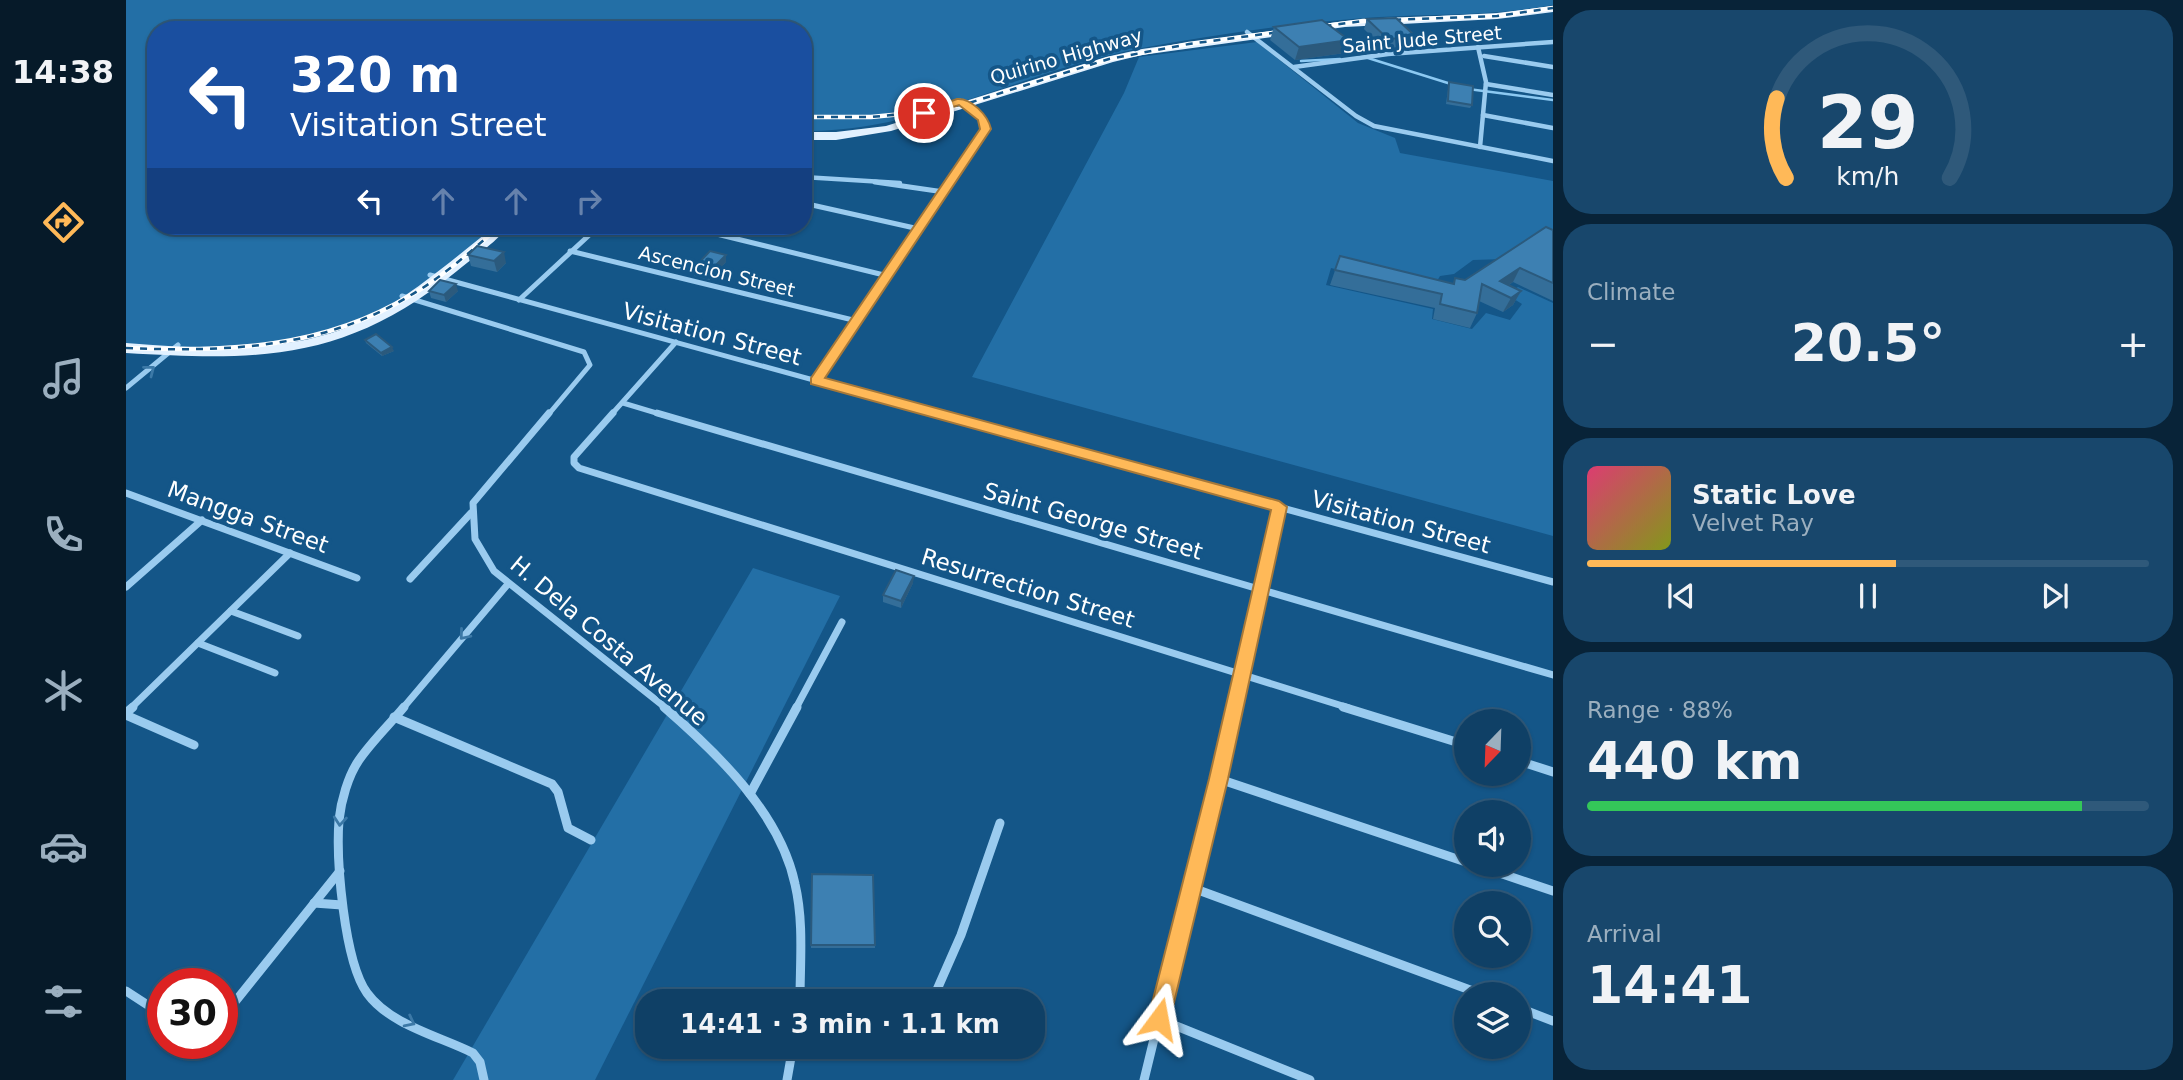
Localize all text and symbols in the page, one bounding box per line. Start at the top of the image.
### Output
street label: Saint Jude Street [1342,21,1502,57]
street label: Quirino Highway [987,24,1145,88]
text: 320 m [290,47,460,104]
icon: left [175,49,266,140]
text: 14:38 [12,53,114,91]
text: 29 [1817,80,1919,165]
pin [894,83,954,143]
icon: arrive [905,94,943,132]
text: Visitation Street [290,106,547,144]
text: km/h [1836,162,1900,191]
icon: left [351,182,389,220]
icon: ahead [424,182,462,220]
icon: ahead [497,182,535,220]
icon: right [570,182,608,220]
icon: directions [39,198,88,247]
street label: Ascencion Street [637,241,797,301]
text: Climate [1587,279,1676,305]
street label: Visitation Street [620,298,804,370]
text: 20.5° [1791,313,1945,373]
text: − [1587,322,1619,366]
text: + [2117,322,2149,366]
icon: music [39,354,88,403]
one-way arrow [142,365,154,378]
street label: Mangga Street [164,476,332,558]
street label: Saint George Street [980,477,1206,565]
text: Static Love [1692,480,1856,510]
street label: Visitation Street [1309,486,1493,558]
icon: phone [39,510,88,559]
text: Velvet Ray [1692,510,1814,536]
street label: Resurrection Street [918,543,1138,633]
street label: H. Dela Costa Avenue [505,551,713,731]
icon: previous [1662,577,1700,615]
icon: pause [1849,577,1887,615]
icon: next [2036,577,2074,615]
one-way arrow [459,628,472,640]
icon: climate [39,666,88,715]
text: Range · 88% [1587,697,1733,723]
north arrow [1454,709,1531,786]
map controls [1454,709,1531,1059]
text: 440 km [1587,731,1802,791]
button: sound [1454,800,1531,877]
one-way arrow [333,816,348,827]
icon: car [39,822,88,871]
button: search [1454,891,1531,968]
text: Arrival [1587,921,1662,947]
text: 14:41 [1587,955,1753,1015]
speed limit sign: 30 [147,968,238,1059]
icon: filters [39,977,88,1026]
position arrow [1122,982,1196,1056]
button: layers [1454,982,1531,1059]
text: 14:41 · 3 min · 1.1 km [680,1009,1000,1039]
one-way arrow [402,1014,415,1028]

